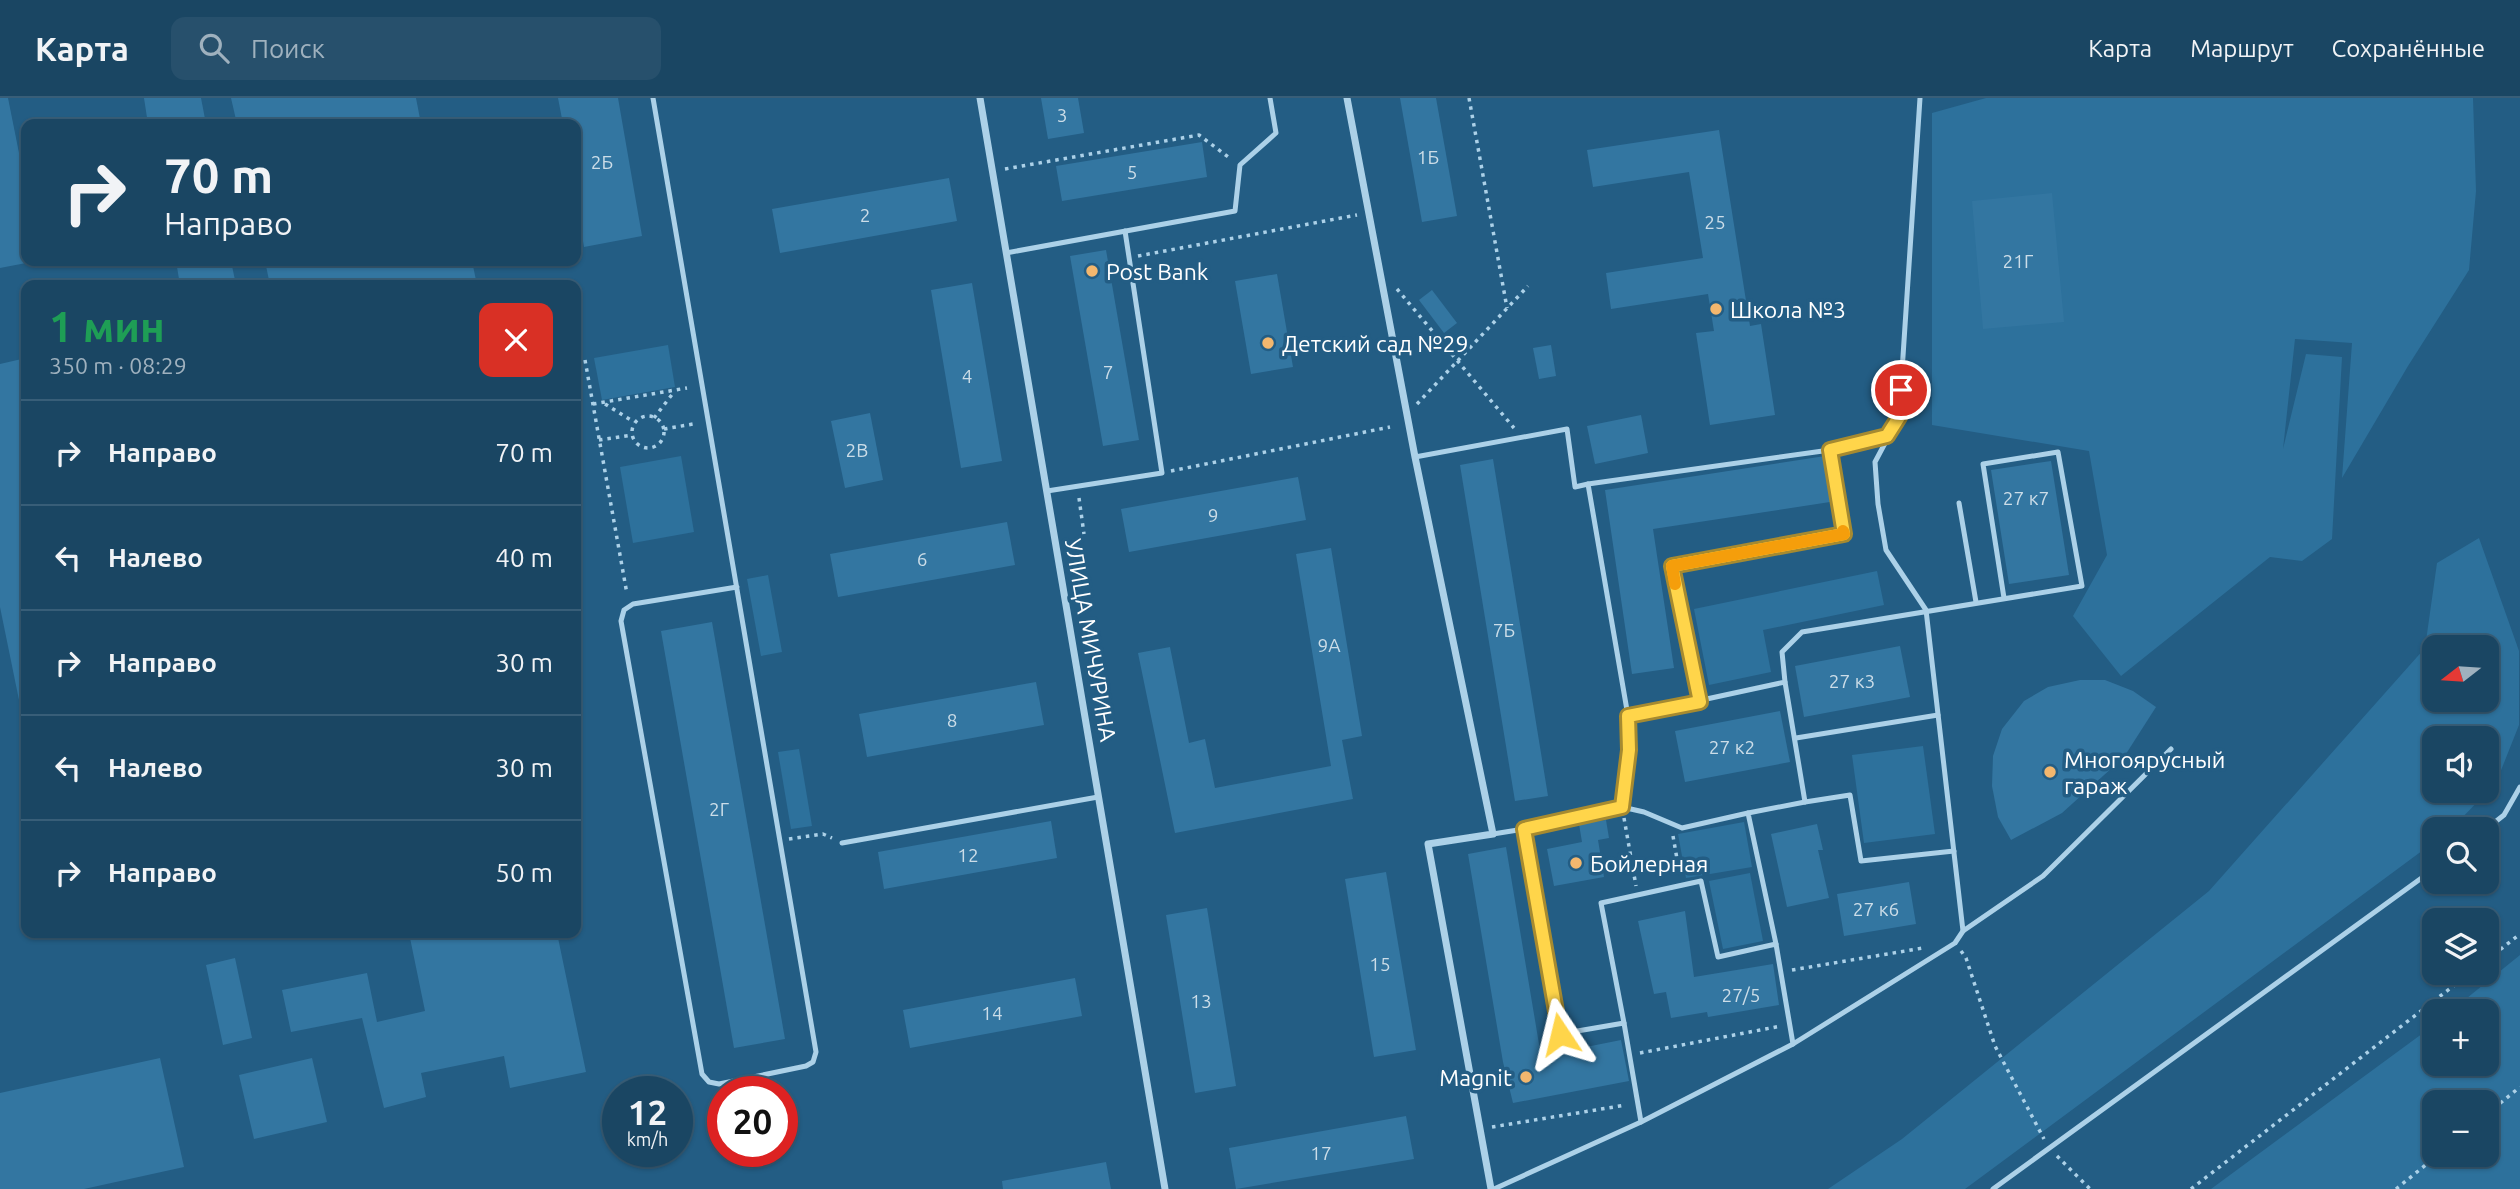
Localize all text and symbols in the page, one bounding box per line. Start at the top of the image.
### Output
search box [171,17,661,80]
icon: search [195,29,233,67]
text: Карта [35,30,129,67]
text: Поиск [251,34,325,63]
text: Карта [2088,35,2152,62]
text: Маршрут [2190,35,2294,62]
text: Сохранённые [2332,35,2485,62]
house number: 3 [1057,104,1067,126]
house number: 1Б [1417,146,1439,168]
icon: right [49,147,140,238]
text: 70 m [164,147,273,202]
house number: 2Б [591,151,613,173]
house number: 5 [1127,161,1137,183]
house number: 2 [860,204,870,226]
text: Направо [164,205,293,241]
house number: 25 [1704,211,1726,233]
house number: 21Г [2003,250,2033,272]
place label: Post Bank [1106,259,1209,284]
marker: Post Bank [1084,263,1100,279]
place label: Школа №3 [1730,297,1846,322]
marker: Школа №3 [1708,301,1724,317]
text: 1 мин [49,303,165,350]
button: close [479,303,553,377]
place label: Детский сад №29 [1282,331,1468,356]
marker: Детский сад №29 [1260,335,1276,351]
text: 350 m · 08:29 [49,353,187,378]
pin [1871,360,1931,420]
house number: 7 [1103,361,1113,383]
house number: 4 [962,365,972,387]
icon: arrive [1882,371,1920,409]
icon: right [49,434,87,472]
text: Направо [108,438,217,467]
text: 70 m [495,438,553,467]
house number: 2В [846,439,868,461]
house number: 27 к7 [2003,487,2049,509]
house number: 9 [1208,504,1218,526]
street label: УЛИЦА МИЧУРИНА [1061,536,1121,744]
icon: left [49,539,87,577]
text: Налево [108,543,203,572]
text: 40 m [495,543,553,572]
house number: 6 [917,548,927,570]
house number: 7Б [1493,619,1515,641]
house number: 9А [1317,634,1341,656]
north arrow [2422,635,2499,712]
map controls [2422,635,2499,1167]
icon: right [49,644,87,682]
text: Направо [108,648,217,677]
text: 30 m [495,648,553,677]
house number: 27 к3 [1829,670,1875,692]
house number: 8 [947,709,957,731]
button: sound [2422,726,2499,803]
house number: 27 к2 [1709,736,1755,758]
place label: Многоярусный гараж [2064,747,2225,798]
icon: left [49,749,87,787]
text: Налево [108,753,203,782]
text: 30 m [495,753,553,782]
marker: Многоярусный гараж [2042,764,2058,780]
house number: 2Г [709,798,729,820]
button: search [2422,817,2499,894]
house number: 12 [957,844,979,866]
place label: Бойлерная [1590,851,1708,876]
icon: right [49,854,87,892]
marker: Бойлерная [1568,855,1584,871]
text: Направо [108,858,217,887]
text: 50 m [495,858,553,887]
house number: 27 к6 [1853,898,1899,920]
button: layers [2422,908,2499,985]
house number: 15 [1369,953,1391,975]
house number: 27/5 [1721,984,1761,1006]
house number: 13 [1190,990,1212,1012]
position arrow [1523,997,1597,1071]
button: + [2422,999,2499,1076]
house number: 14 [981,1002,1003,1024]
place label: Magnit [1439,1065,1512,1090]
marker: Magnit [1518,1069,1534,1085]
speed limit sign: 20 [707,1076,798,1167]
button: − [2422,1090,2499,1167]
text: 12 [628,1092,667,1132]
text: km/h [627,1129,668,1149]
house number: 17 [1310,1142,1332,1164]

